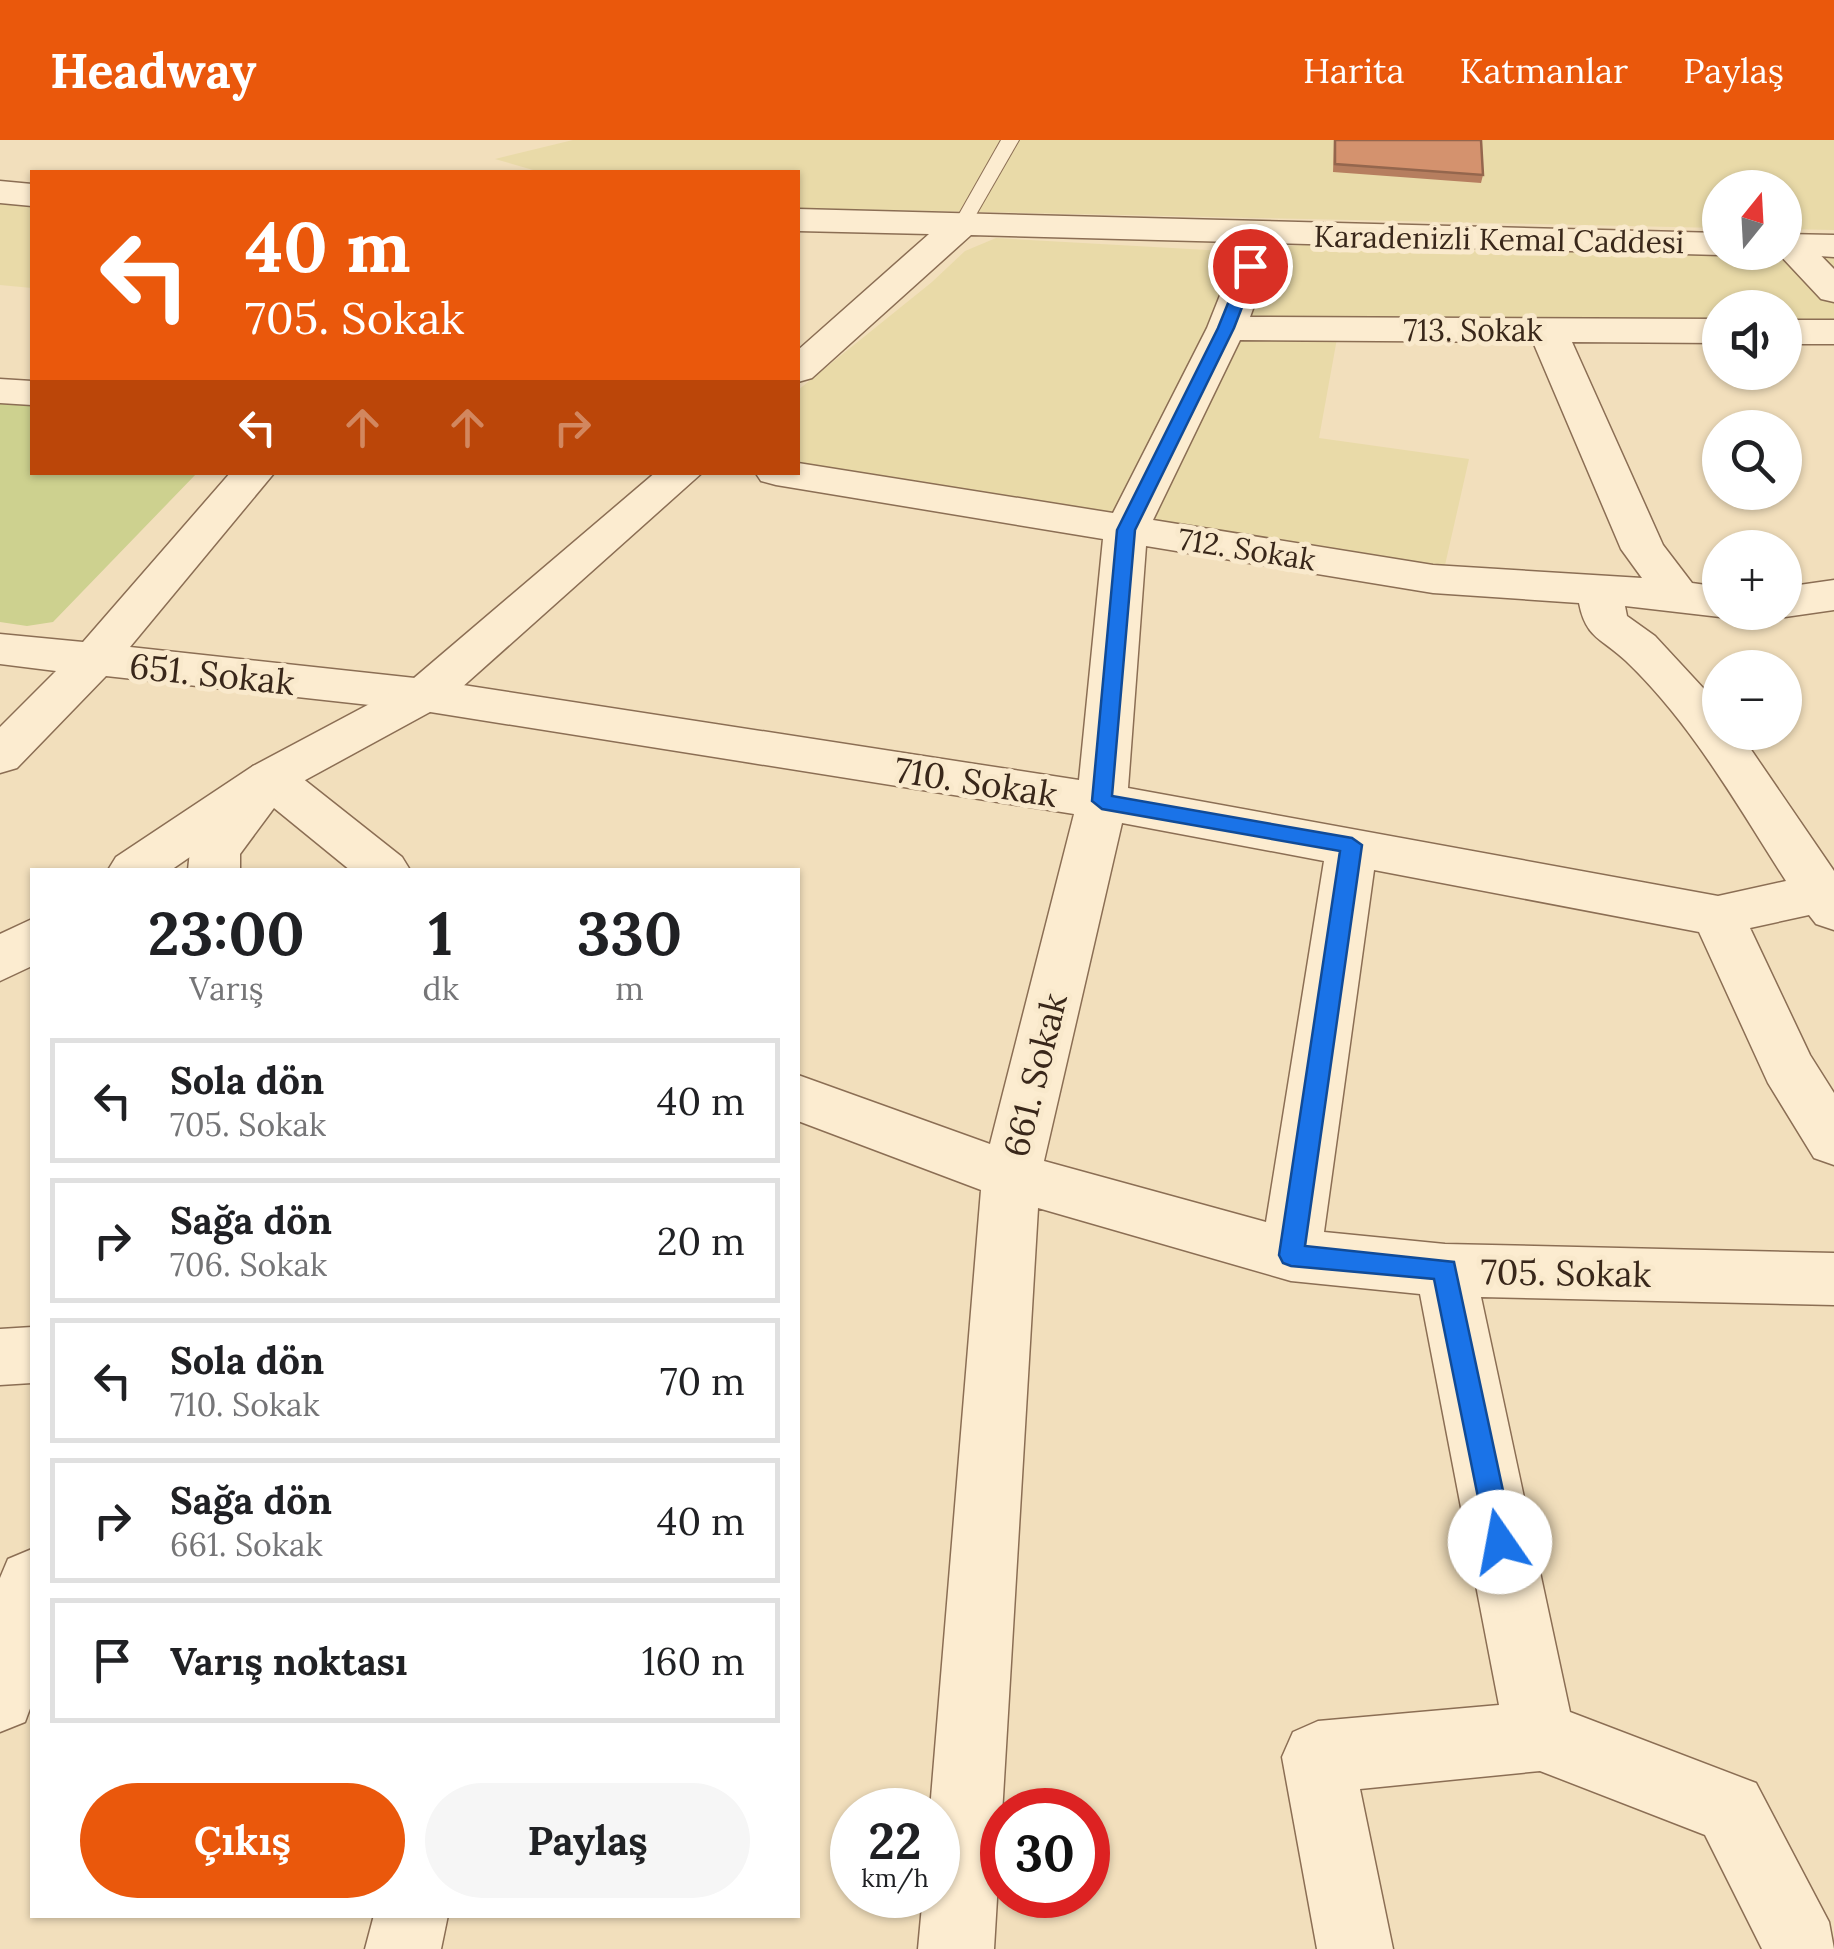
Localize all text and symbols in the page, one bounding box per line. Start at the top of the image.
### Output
text: Headway [50,40,256,101]
text: Harita [1303,48,1405,93]
text: Katmanlar [1460,48,1628,93]
text: Paylaş [1683,48,1784,93]
north arrow [1702,170,1802,270]
map controls [1702,170,1802,750]
text: 40 m [245,202,411,291]
icon: left [80,210,210,340]
street label: Karadenizli Kemal Caddesi [1313,217,1685,261]
pin [1208,224,1293,309]
icon: arrive [1223,239,1278,294]
text: 705. Sokak [245,289,465,346]
button: sound [1702,290,1802,390]
street label: 713. Sokak [1404,311,1543,349]
icon: left [230,400,285,455]
icon: ahead [335,400,390,455]
icon: ahead [440,400,495,455]
icon: right [545,400,600,455]
button: search [1702,410,1802,510]
street label: 712. Sokak [1176,519,1318,579]
button: + [1702,530,1802,630]
street label: 651. Sokak [127,643,297,705]
button: − [1702,650,1802,750]
street label: 710. Sokak [892,747,1061,817]
text: 23:00 [148,895,305,971]
text: 1 [429,895,453,971]
text: 330 [577,895,682,971]
text: Varış [189,968,263,1009]
text: dk [423,968,459,1009]
text: m [615,968,644,1009]
street label: 661. Sokak [993,988,1077,1161]
text: Sola dön [170,1056,324,1104]
icon: left [85,1073,140,1128]
text: 40 m [657,1077,745,1125]
text: 705. Sokak [170,1104,326,1145]
text: Sağa dön [170,1196,332,1244]
icon: right [85,1213,140,1268]
text: 20 m [657,1217,745,1265]
text: 706. Sokak [170,1244,327,1285]
street label: 705. Sokak [1480,1249,1652,1297]
text: Sola dön [170,1336,324,1384]
icon: left [85,1353,140,1408]
text: 70 m [660,1357,745,1405]
text: 710. Sokak [170,1384,320,1425]
text: Sağa dön [170,1476,332,1524]
position arrow [1448,1490,1552,1594]
icon: right [85,1493,140,1548]
text: 40 m [657,1497,745,1545]
text: 661. Sokak [170,1524,323,1565]
icon: arrive [85,1633,140,1688]
text: Varış noktası [170,1637,407,1685]
text: 160 m [642,1637,745,1685]
button: Çıkış [80,1783,405,1898]
button: Paylaş [425,1783,750,1898]
speed limit sign: 30 [980,1788,1110,1918]
text: 22 [868,1809,922,1873]
text: km/h [861,1862,929,1894]

